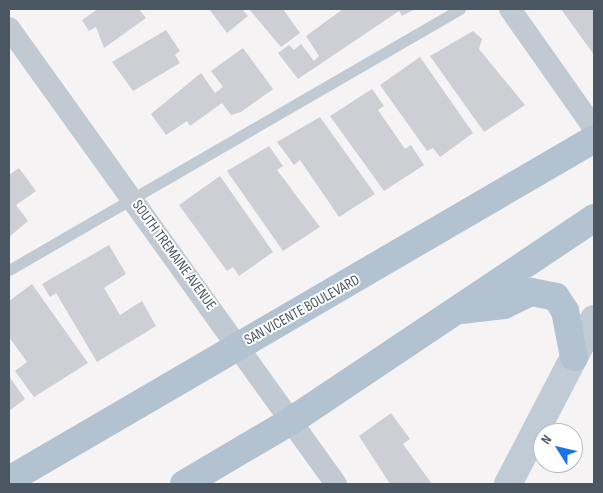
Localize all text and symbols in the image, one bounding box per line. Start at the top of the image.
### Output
street label: SOUTH TREMAINE AVENUE [128,197,220,313]
street label: SAN VICENTE BOULEVARD [241,271,363,349]
north arrow [533,423,583,473]
text: N [537,431,555,448]

